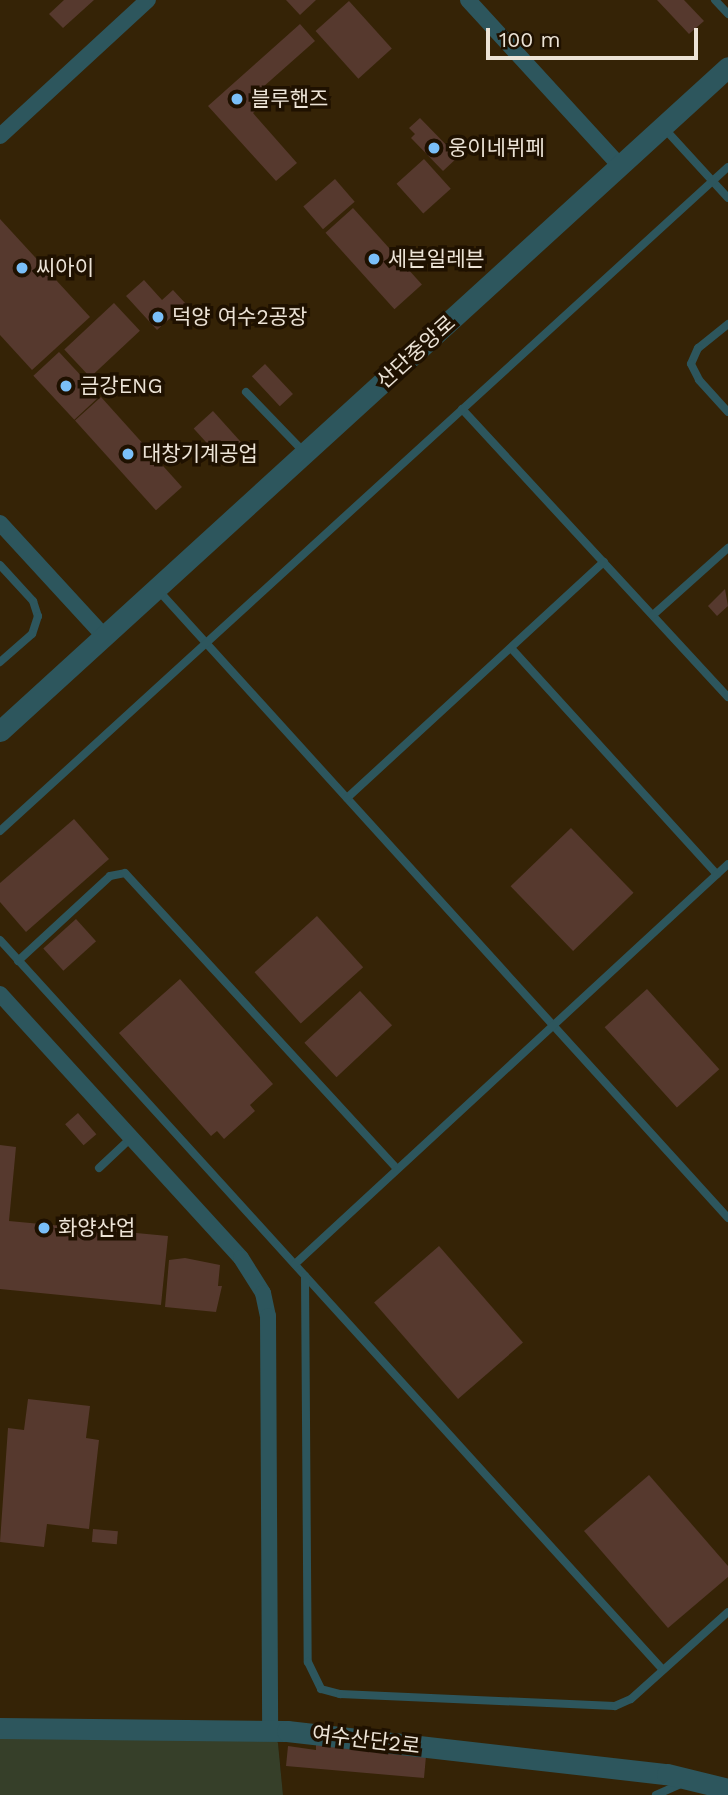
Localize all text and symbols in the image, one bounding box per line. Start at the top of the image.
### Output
scale bar [490,14,702,58]
text: 100 m [499,27,561,52]
place label: 블루핸즈 [251,86,328,112]
marker: 블루핸즈 [229,91,245,107]
place label: 웅이네뷔페 [448,135,545,161]
marker: 웅이네뷔페 [426,140,442,156]
place label: 세븐일레븐 [388,246,485,272]
marker: 세븐일레븐 [366,251,382,267]
place label: 씨아이 [36,255,94,281]
marker: 씨아이 [14,260,30,276]
place label: 덕양 여수2공장 [172,304,307,330]
marker: 덕양 여수2공장 [150,309,166,325]
street label: 산단중앙로 [372,310,460,394]
place label: 금강ENG [80,373,163,399]
marker: 금강ENG [58,378,74,394]
place label: 대창기계공업 [142,441,258,467]
marker: 대창기계공업 [120,446,136,462]
place label: 화양산업 [58,1215,135,1241]
marker: 화양산업 [36,1220,52,1236]
street label: 여수산단2로 [310,1721,422,1759]

